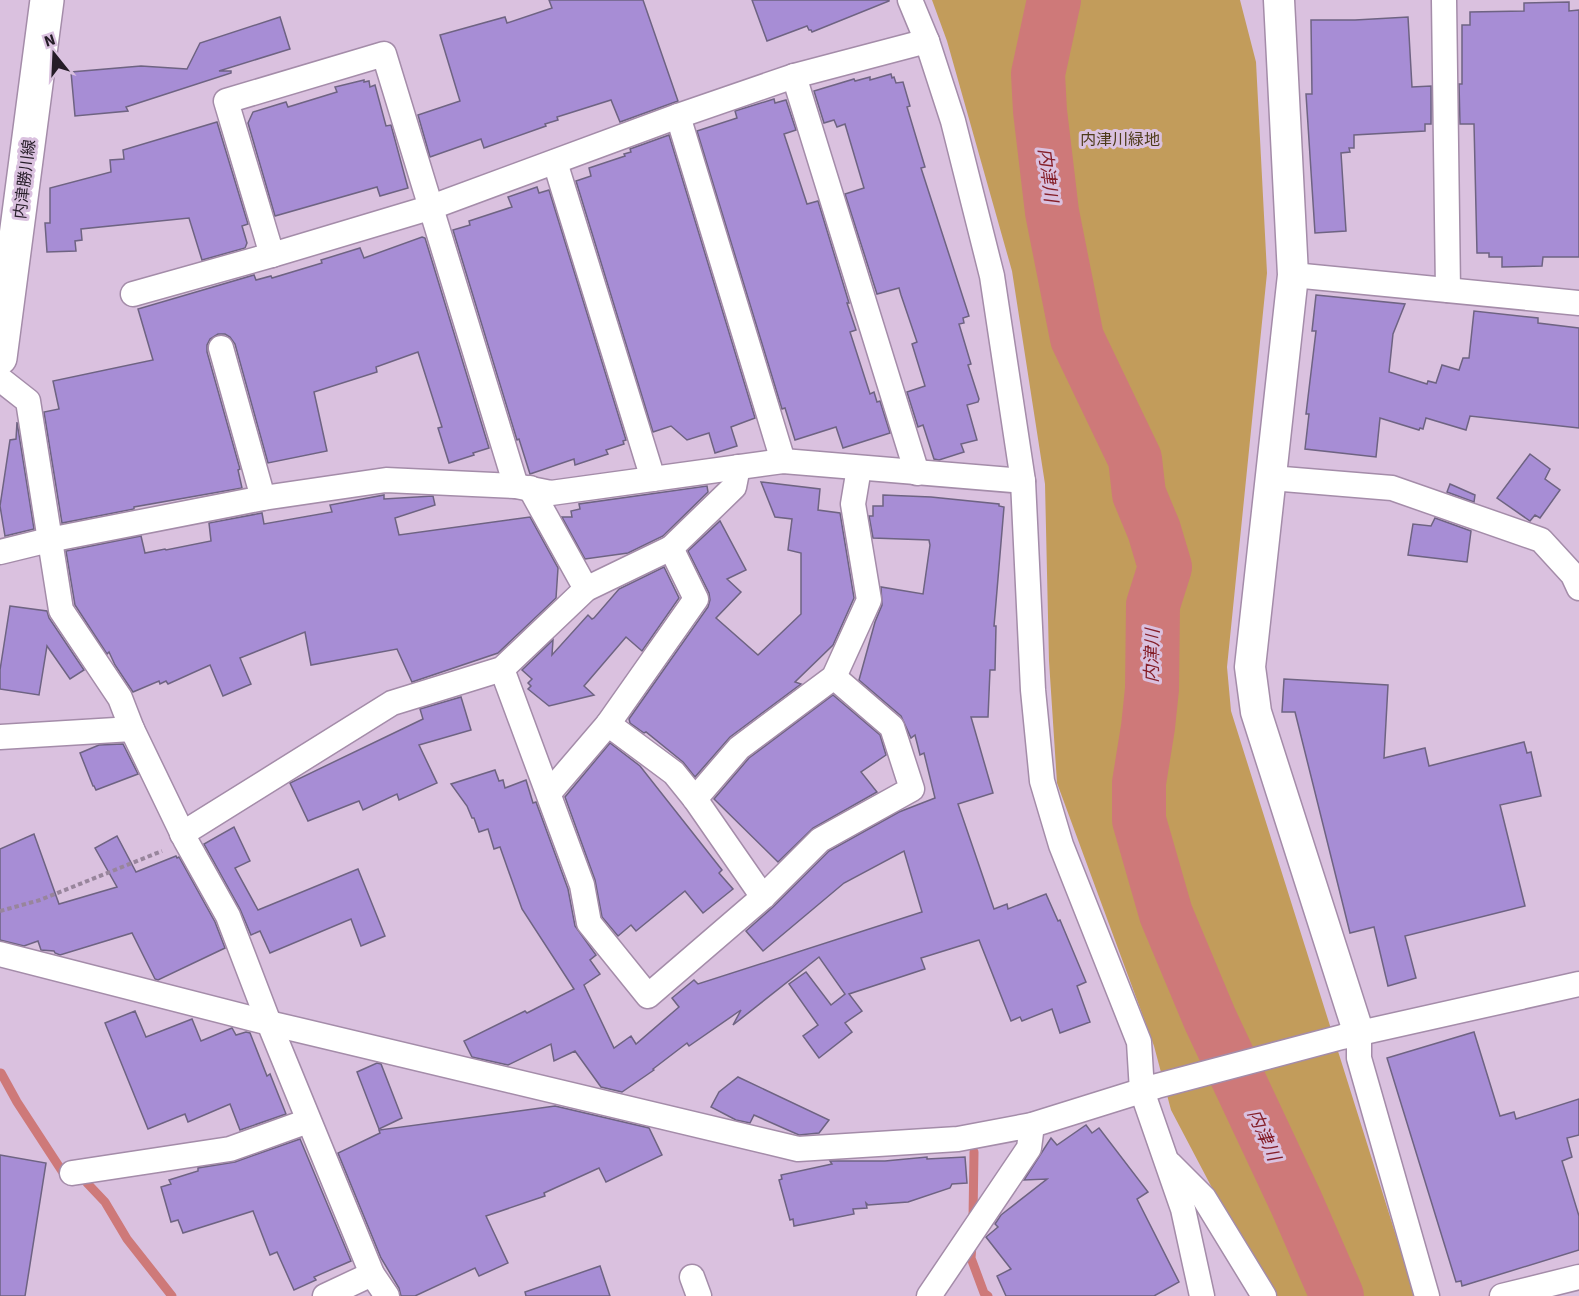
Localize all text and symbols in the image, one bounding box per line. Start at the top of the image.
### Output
north arrow [24,24,84,84]
text: N [41,29,58,53]
park label: 内津川緑地 [1080,129,1160,151]
street label: 内津勝川線 [9,138,41,220]
water label: 内津川 [1032,147,1063,205]
water label: 内津川 [1140,627,1166,683]
water label: 内津川 [1241,1105,1287,1167]

